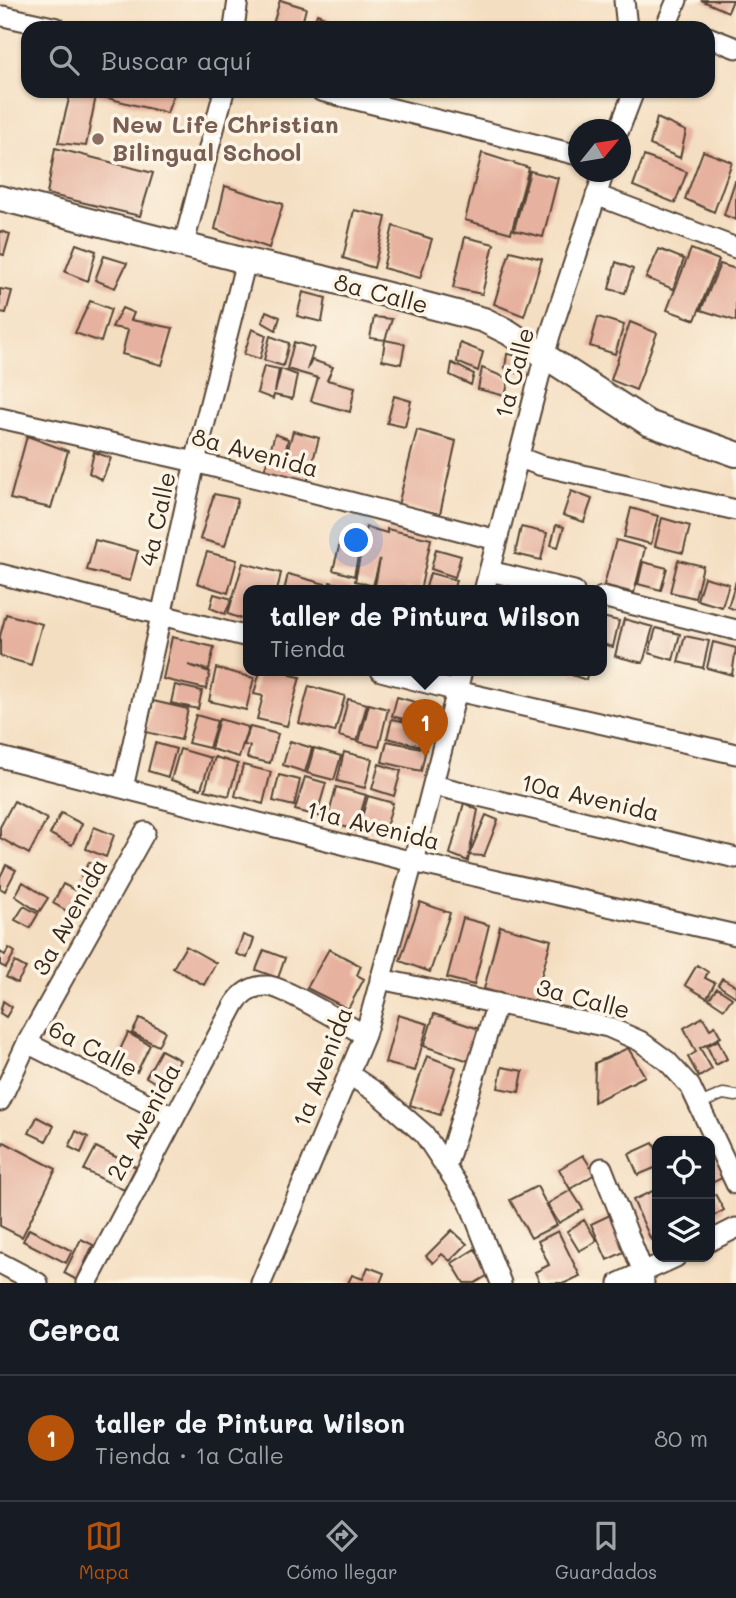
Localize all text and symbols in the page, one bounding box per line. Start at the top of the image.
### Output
search box [21,21,715,98]
icon: search [45,41,83,79]
text: Buscar aquí [101,43,252,77]
place label: New Life Christian Bilingual School [112,108,339,167]
north arrow [568,119,631,182]
marker: New Life Christian Bilingual School [90,131,106,147]
street label: 8a Calle [331,265,432,320]
street label: 1a Calle [487,324,540,421]
street label: 8a Avenida [189,420,322,483]
street label: 4a Calle [131,469,182,569]
your location [339,523,373,557]
popup [243,585,607,676]
text: taller de Pintura Wilson [270,599,580,633]
text: Tienda [270,633,346,663]
pin: 1 [402,699,448,757]
street label: 10a Avenida [518,766,662,827]
street label: 11a Avenida [303,793,443,856]
street label: 3a Avenida [24,852,114,980]
street label: 3a Calle [533,970,634,1025]
street label: 1a Avenida [285,1002,359,1131]
street label: 6a Calle [44,1012,144,1083]
street label: 2a Avenida [99,1057,187,1185]
map controls [652,1136,715,1262]
button: locate [652,1136,715,1199]
button: layers [652,1199,715,1262]
text: Cerca [28,1309,120,1349]
text: taller de Pintura Wilson [95,1406,405,1440]
text: 1 [46,1423,56,1453]
text: 80 m [654,1423,708,1453]
text: Tienda · 1a Calle [95,1440,284,1470]
tab: Mapa [79,1517,129,1584]
tab: Cómo llegar [287,1517,398,1584]
tab: Guardados [555,1517,657,1584]

